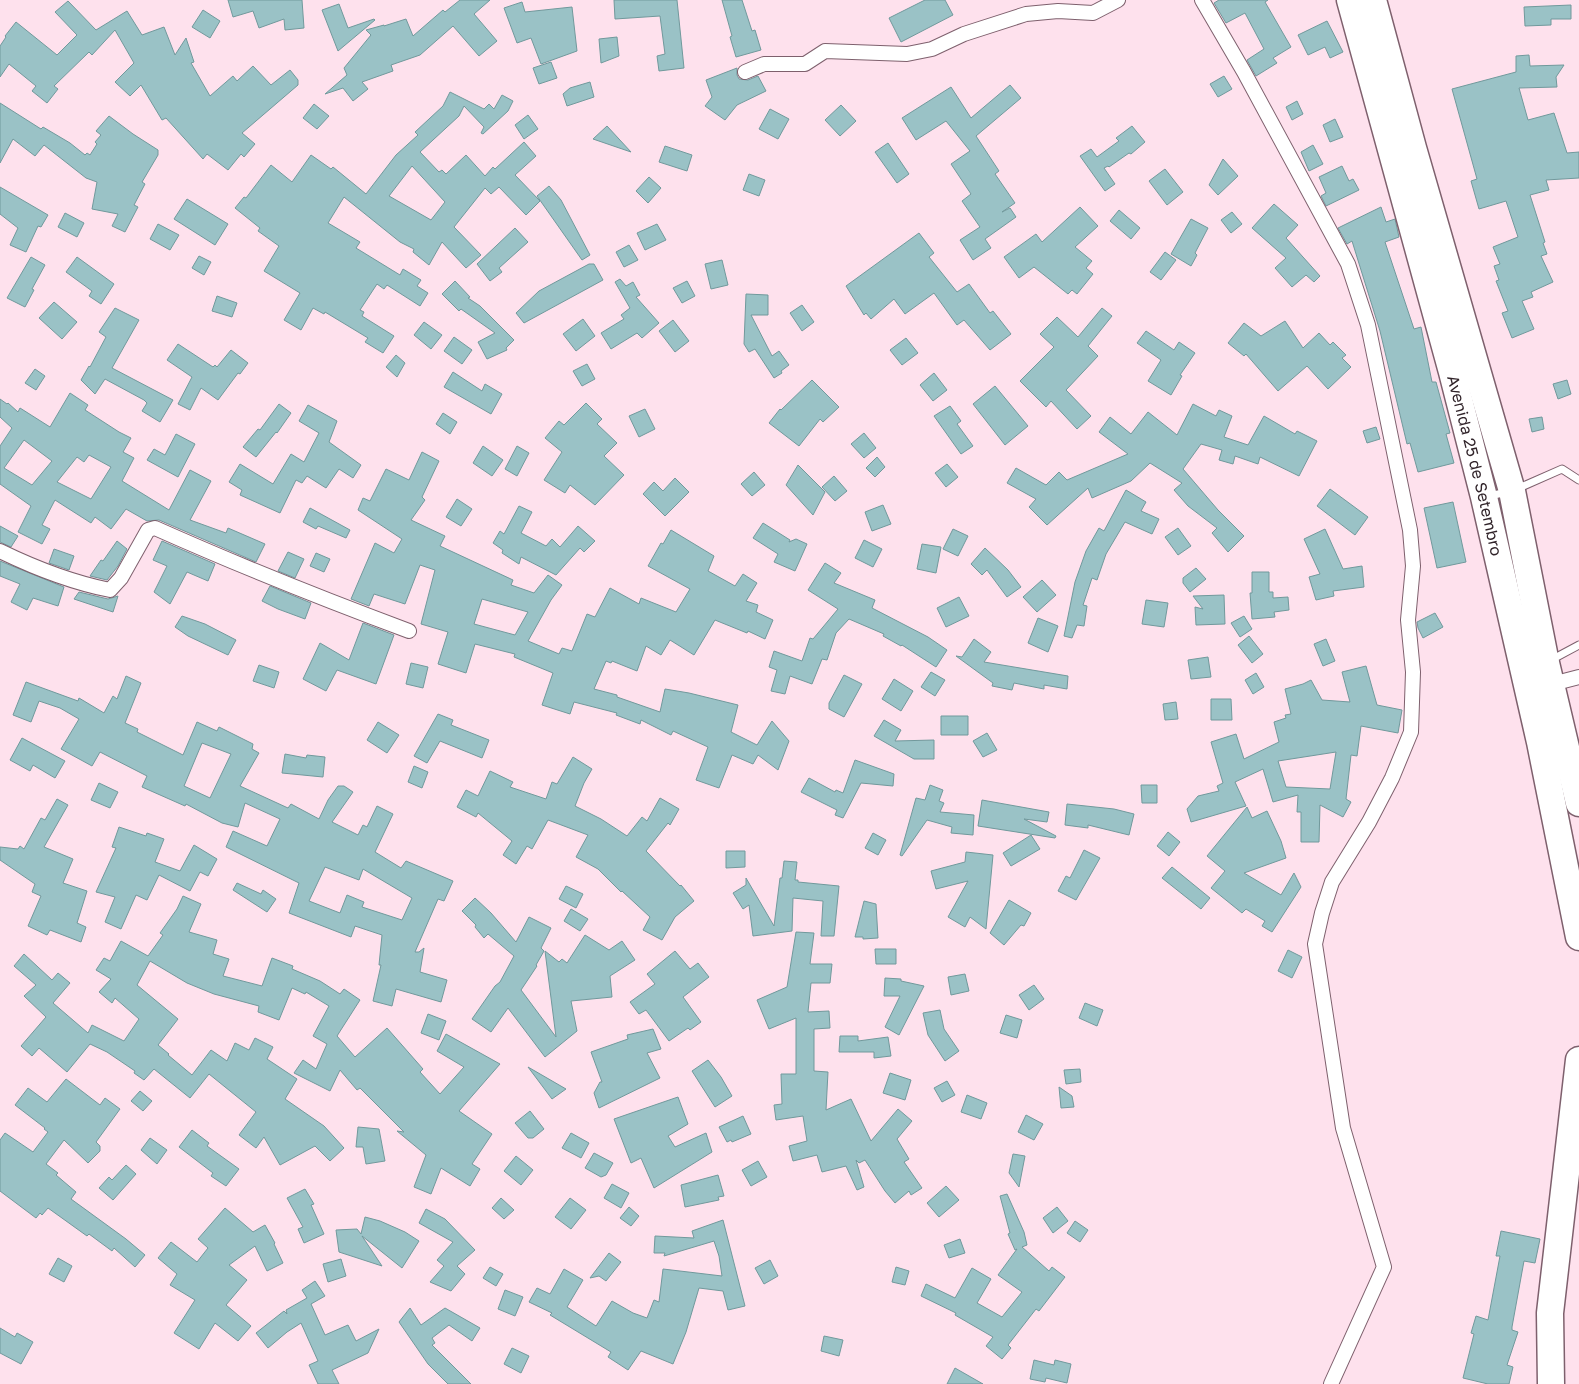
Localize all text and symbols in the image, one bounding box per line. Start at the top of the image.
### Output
street label: Avenida 25 de Setembro [1443,373,1507,558]

